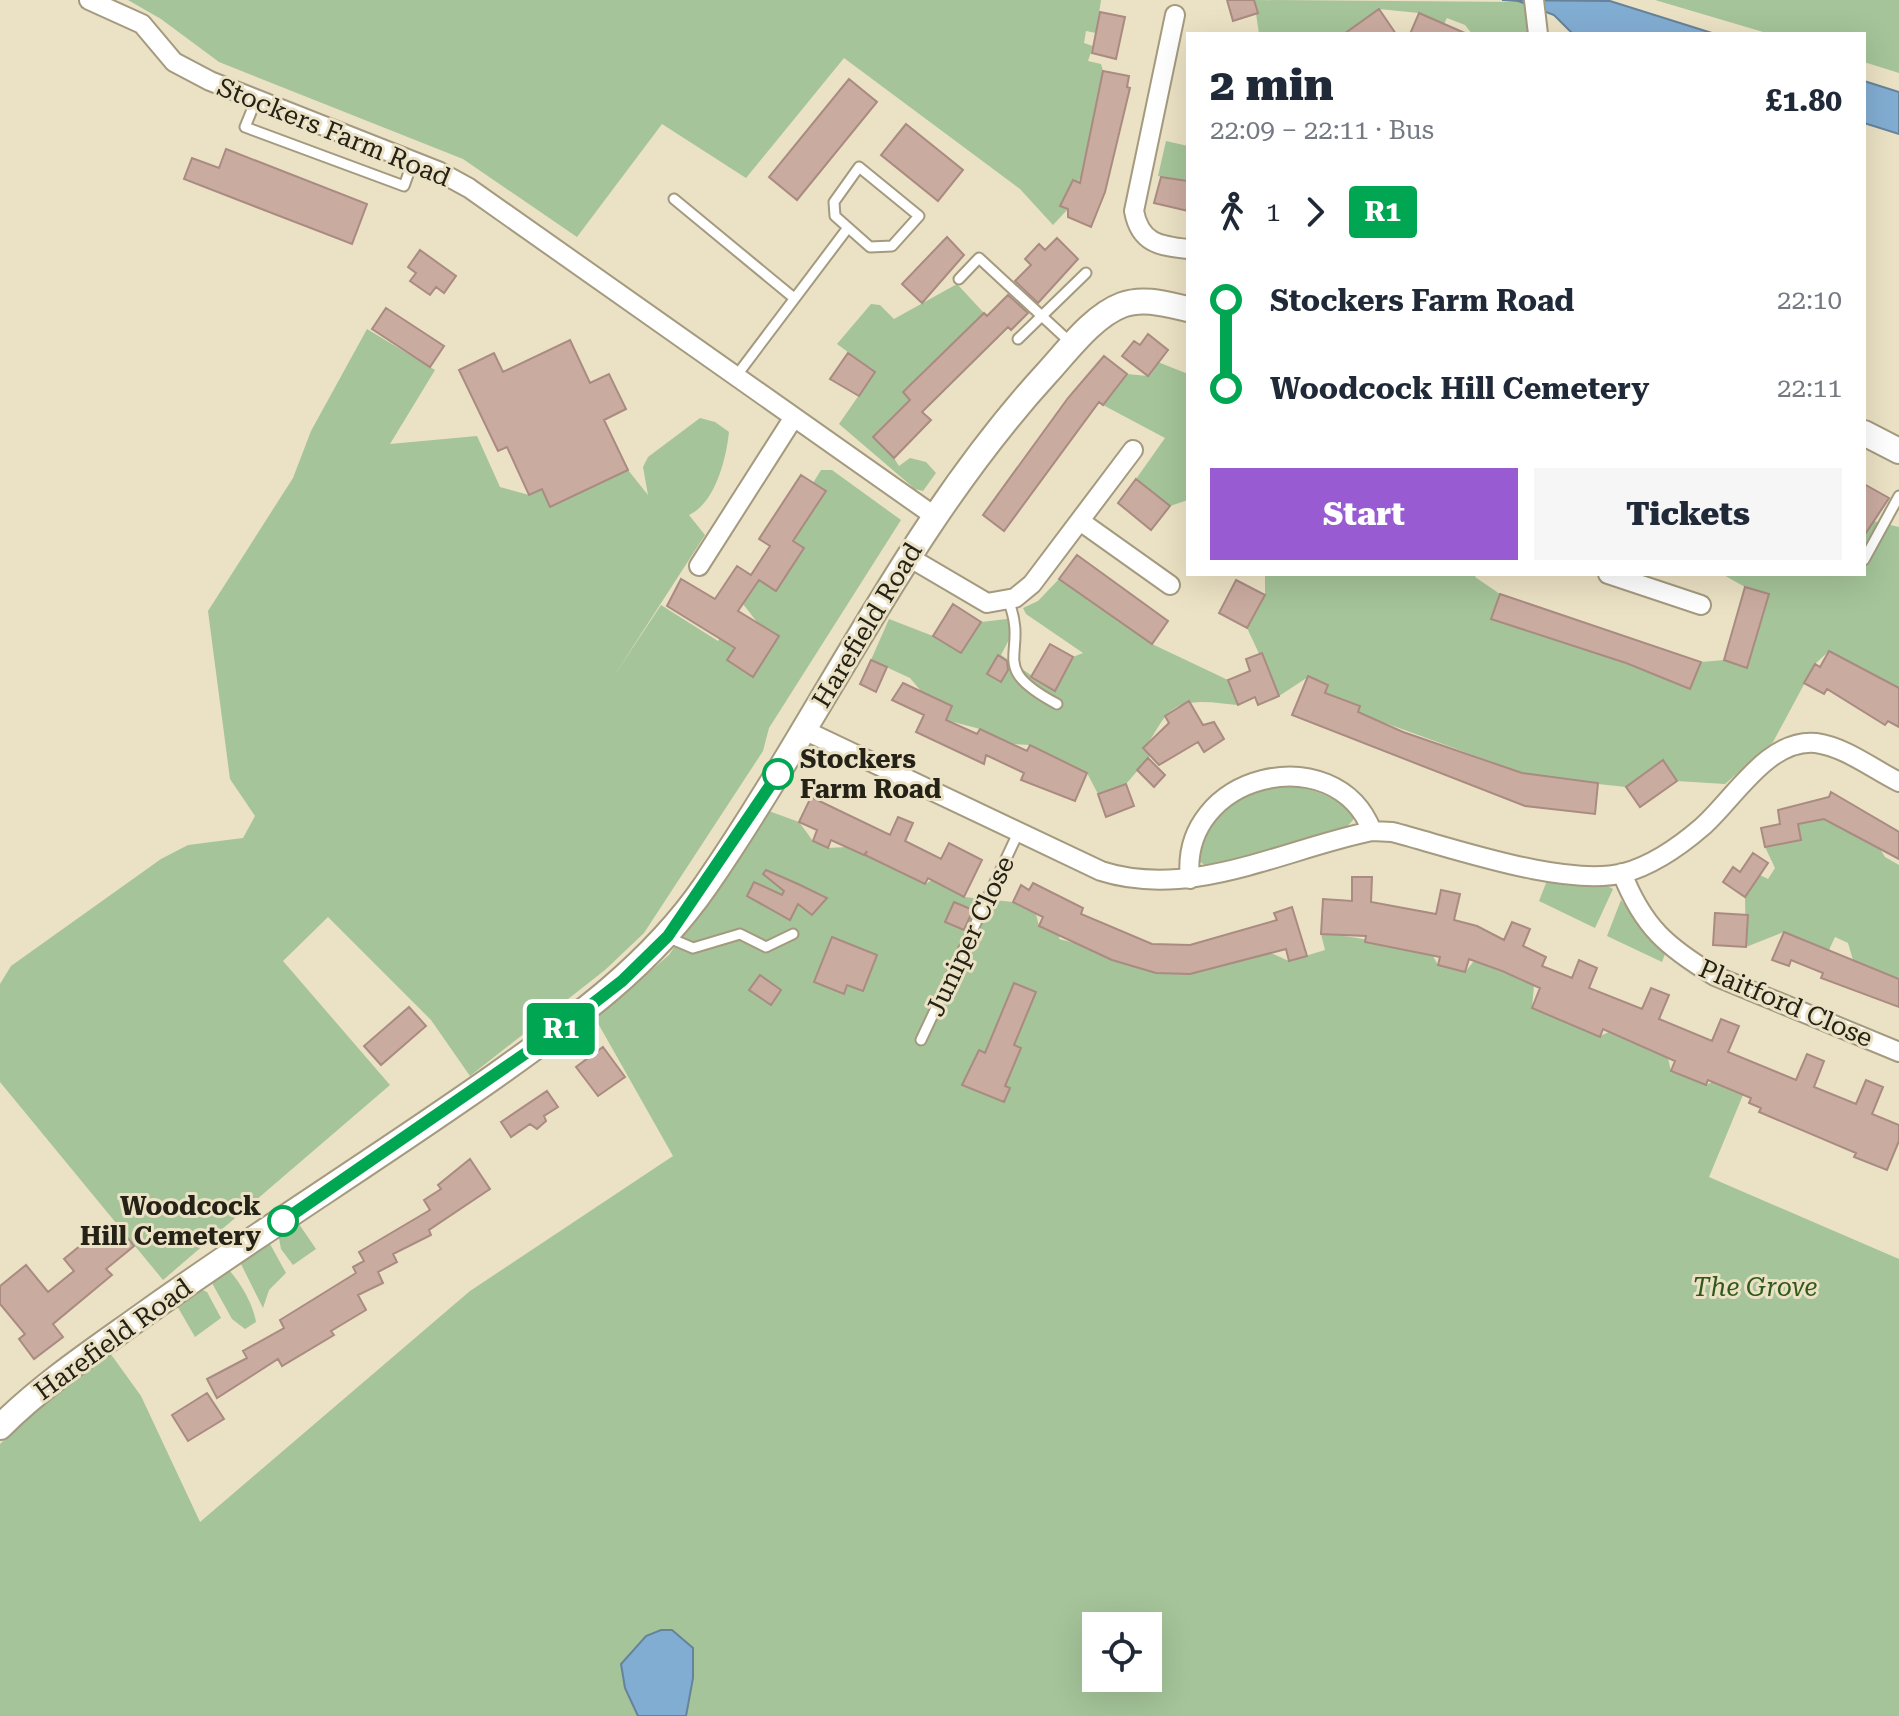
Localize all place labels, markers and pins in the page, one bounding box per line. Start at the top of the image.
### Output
place label: Stockers Farm Road [800,744,941,804]
marker: Stockers Farm Road [763,759,793,789]
place label: Woodcock Hill Cemetery [80,1191,261,1251]
marker: Woodcock Hill Cemetery [268,1206,298,1236]

